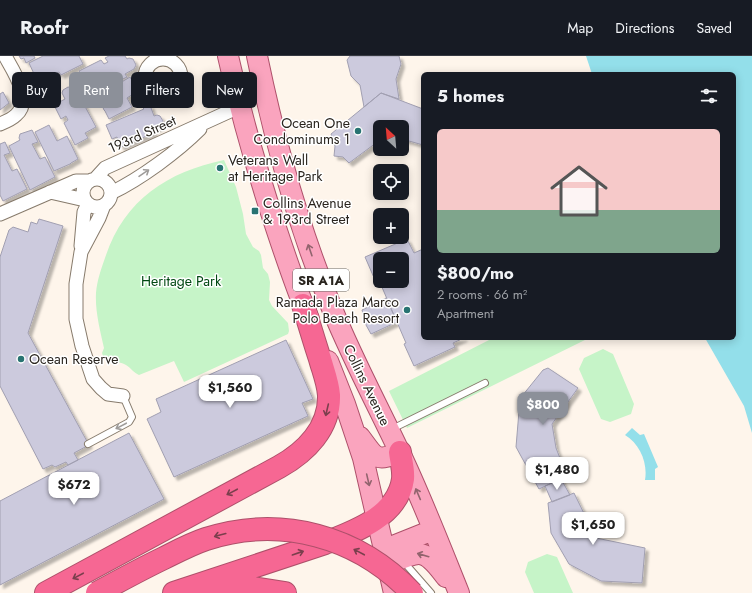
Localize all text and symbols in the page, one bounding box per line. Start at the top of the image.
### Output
text: Roofr [20,14,69,41]
text: Map [567,18,593,38]
text: Directions [615,18,675,38]
text: Saved [697,18,732,38]
chip: Buy [12,72,61,108]
chip: Rent [69,72,123,108]
chip: Filters [131,72,194,108]
chip: New [202,72,257,108]
text: 5 homes [437,84,504,108]
icon: filters [698,85,720,107]
street label: 193rd Street [105,110,180,158]
place label: Ocean One Condominums 1 [253,113,350,149]
north arrow [373,120,409,156]
map controls [373,120,409,288]
marker: Ocean One Condominums 1 [353,126,363,136]
place label: Veterans Wall at Heritage Park [228,150,323,186]
icon: home [543,155,615,227]
marker: Veterans Wall at Heritage Park [215,163,225,173]
button: locate [373,164,409,200]
one-way arrow [139,169,150,177]
place label: Collins Avenue & 193rd Street [263,193,351,229]
marker: Collins Avenue & 193rd Street [250,206,260,216]
button: + [373,208,409,244]
one-way arrow [306,244,313,257]
button: − [373,252,409,288]
text: $800/mo [437,261,514,285]
road number: SR A1A [293,269,349,291]
park label: Heritage Park [141,271,222,291]
text: 2 rooms · 66 m² [437,285,527,304]
place label: Ramada Plaza Marco Polo Beach Resort [276,292,400,328]
text: Apartment [437,304,494,323]
marker: Ramada Plaza Marco Polo Beach Resort [402,305,412,315]
street label: Collins Avenue [339,341,395,429]
place label: Ocean Reserve [29,349,119,369]
marker: Ocean Reserve [16,354,26,364]
pin: $1,560 [197,375,263,409]
text: $1,560 [208,378,252,397]
pin: $800 [519,392,567,426]
text: $800 [526,395,560,414]
one-way arrow [322,404,330,417]
one-way arrow [116,423,128,431]
pin: $1,480 [524,457,590,491]
text: $1,480 [535,460,579,479]
pin: $672 [50,472,98,506]
one-way arrow [364,473,372,486]
text: $672 [57,475,91,494]
one-way arrow [413,488,421,500]
one-way arrow [227,489,239,497]
pin: $1,650 [560,512,626,546]
text: $1,650 [571,515,615,534]
one-way arrow [213,532,226,540]
one-way arrow [292,548,304,556]
one-way arrow [353,548,365,555]
one-way arrow [416,551,429,558]
one-way arrow [72,572,84,580]

